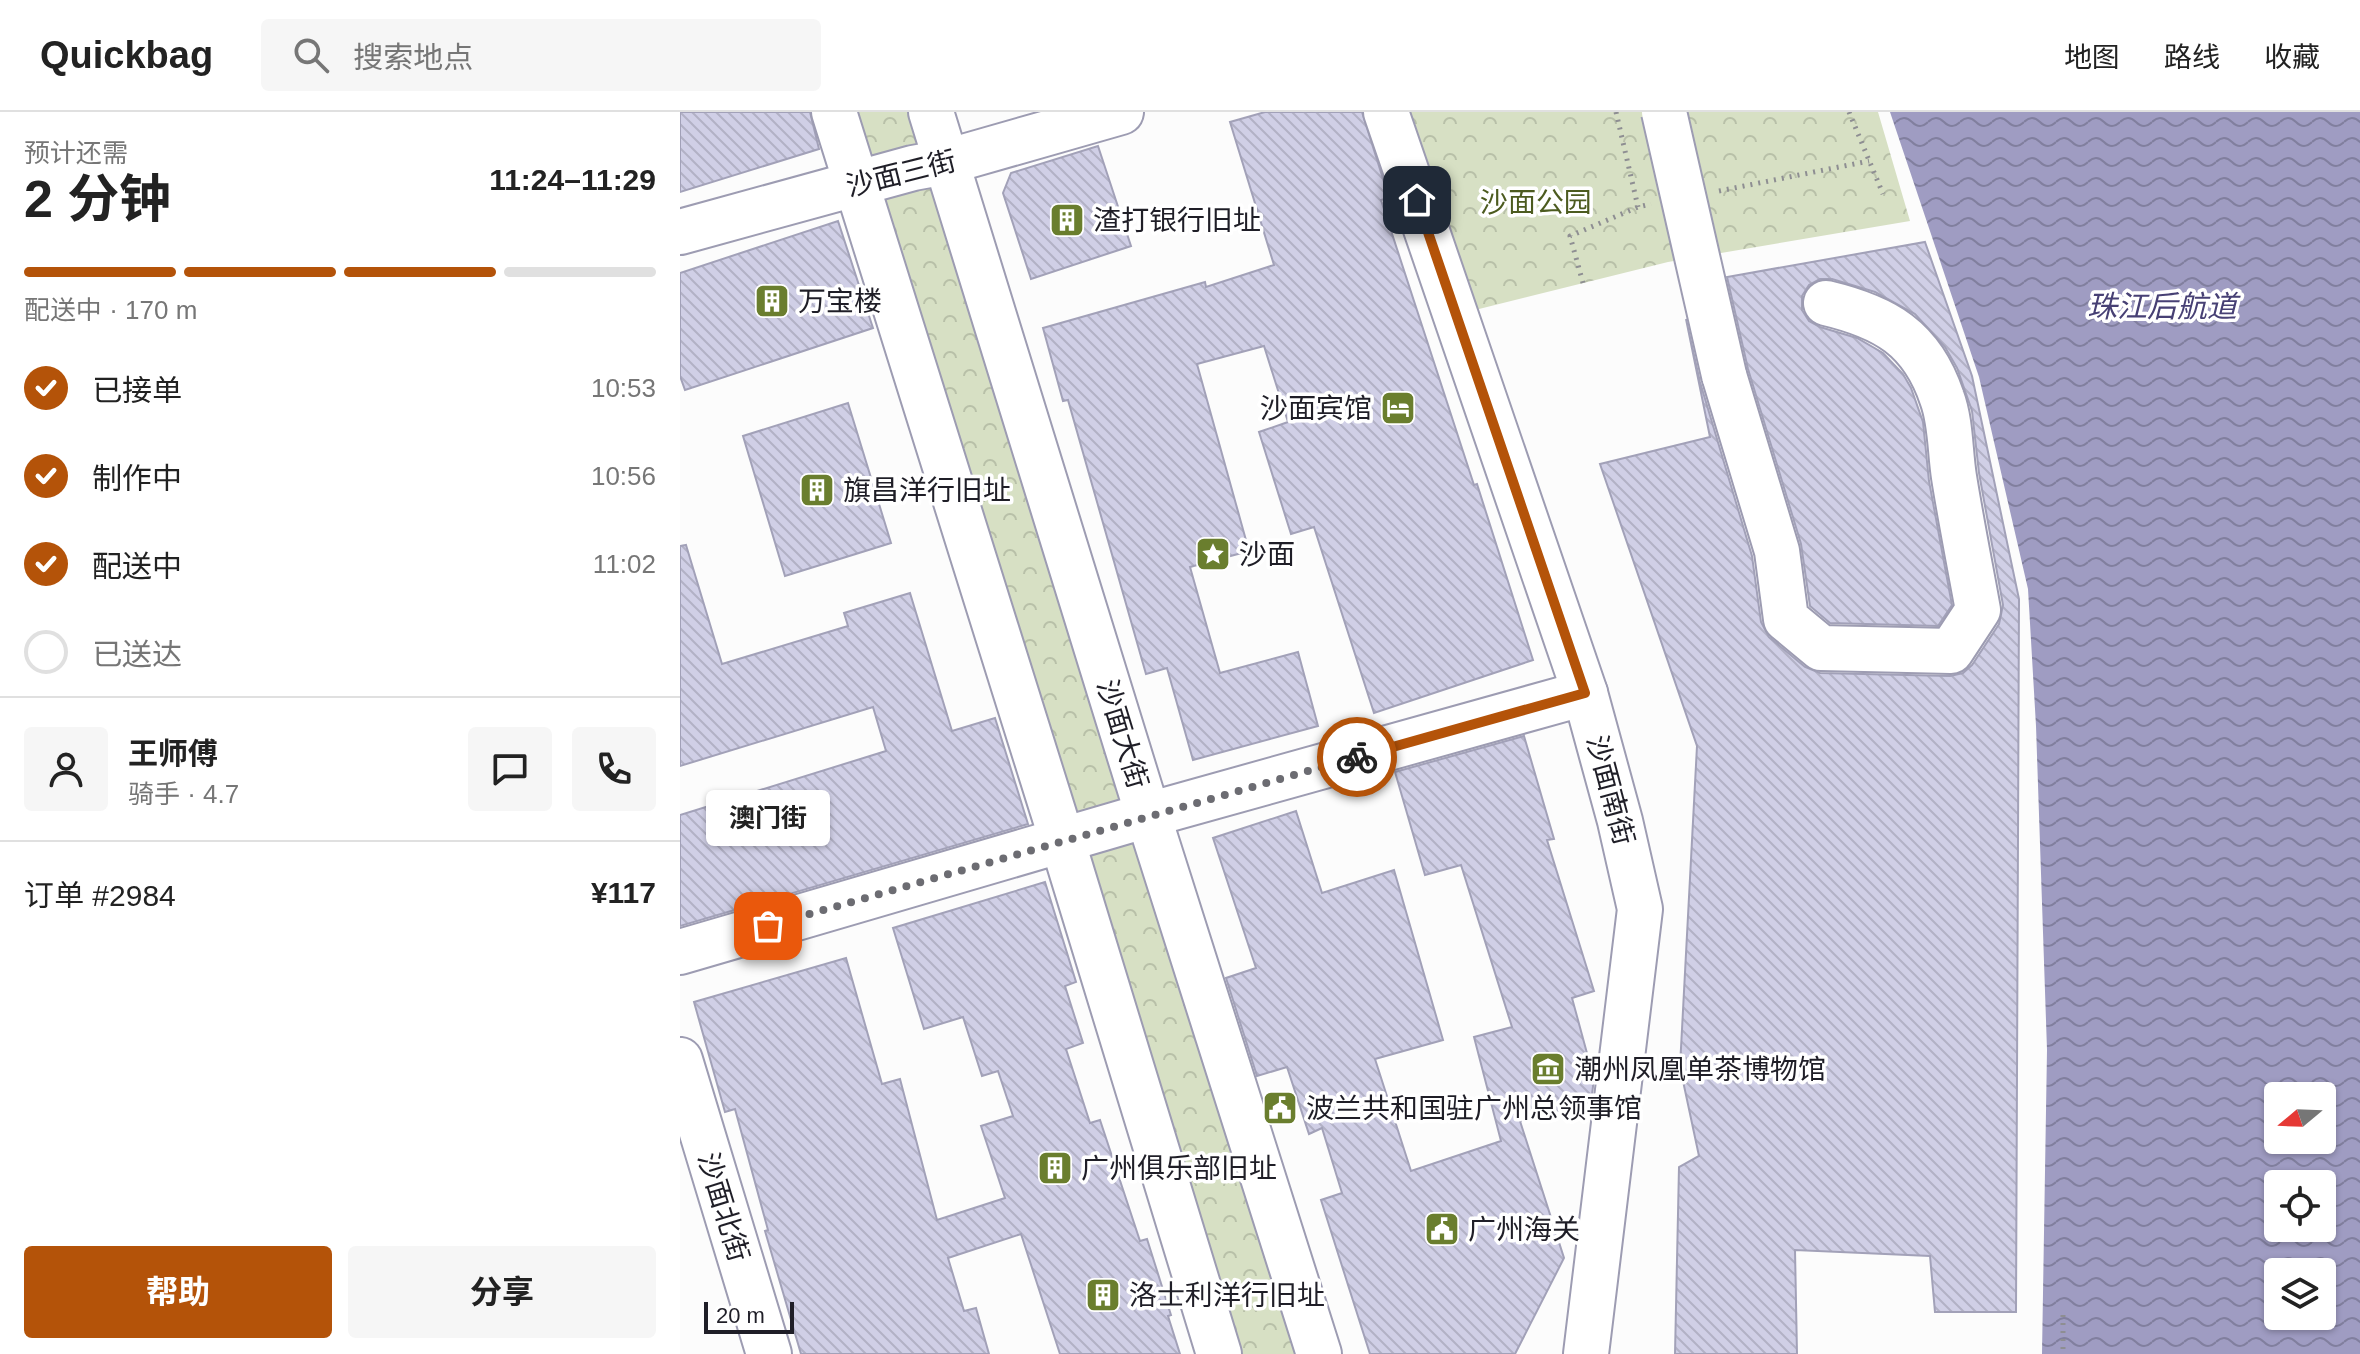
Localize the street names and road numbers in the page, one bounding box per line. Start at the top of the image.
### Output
street label: 沙面三街 [843,145,959,202]
street label: 沙面大街 [1091,676,1154,792]
street label: 沙面南街 [1581,732,1640,848]
street label: 沙面北街 [692,1149,755,1265]

